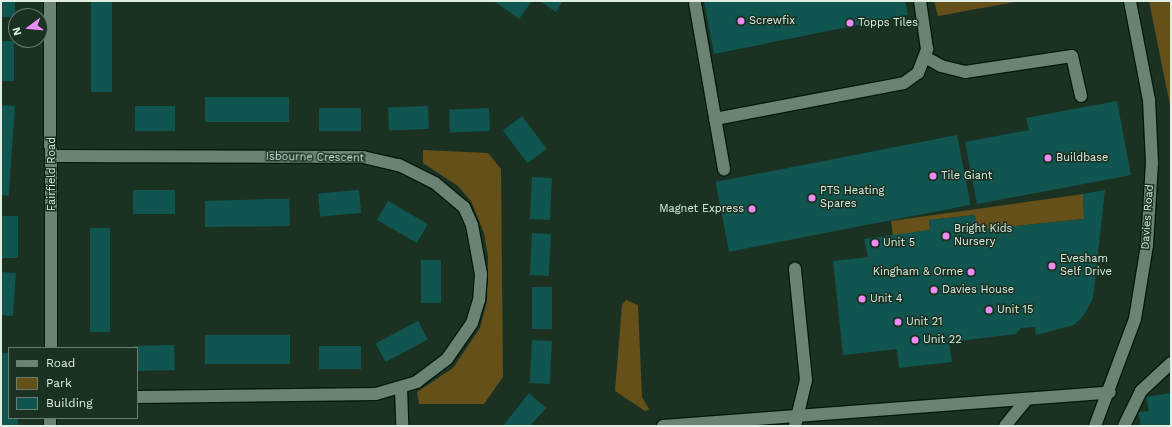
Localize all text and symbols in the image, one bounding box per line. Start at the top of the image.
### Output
north arrow [8,8,48,48]
place label: Screwfix [749,14,795,28]
marker: Screwfix [736,16,746,26]
place label: Topps Tiles [858,16,918,30]
marker: Topps Tiles [845,18,855,28]
text: N [10,25,24,37]
street label: Fairfield Road [45,137,59,211]
street label: Isbourne Crescent [266,151,364,165]
place label: Buildbase [1056,151,1108,165]
marker: Buildbase [1043,153,1053,163]
place label: Tile Giant [941,169,992,183]
marker: Tile Giant [928,171,938,181]
street label: Davies Road [1139,184,1157,250]
place label: PTS Heating Spares [820,185,884,211]
marker: PTS Heating Spares [807,193,817,203]
place label: Magnet Express [659,202,744,216]
marker: Magnet Express [747,204,757,214]
place label: Bright Kids Nursery [954,223,1012,249]
marker: Bright Kids Nursery [941,231,951,241]
place label: Unit 5 [883,236,915,250]
marker: Unit 5 [870,238,880,248]
place label: Evesham Self Drive [1060,253,1112,279]
marker: Evesham Self Drive [1047,261,1057,271]
place label: Kingham & Orme [873,265,963,279]
marker: Kingham & Orme [966,267,976,277]
place label: Davies House [942,283,1014,297]
marker: Davies House [929,285,939,295]
place label: Unit 4 [870,292,903,306]
marker: Unit 4 [857,294,867,304]
place label: Unit 15 [997,303,1034,317]
marker: Unit 15 [984,305,994,315]
place label: Unit 21 [906,315,943,329]
marker: Unit 21 [893,317,903,327]
place label: Unit 22 [923,333,962,347]
marker: Unit 22 [910,335,920,345]
legend [8,347,138,419]
text: Road [46,356,75,370]
text: Park [46,376,72,390]
text: Building [46,396,93,410]

